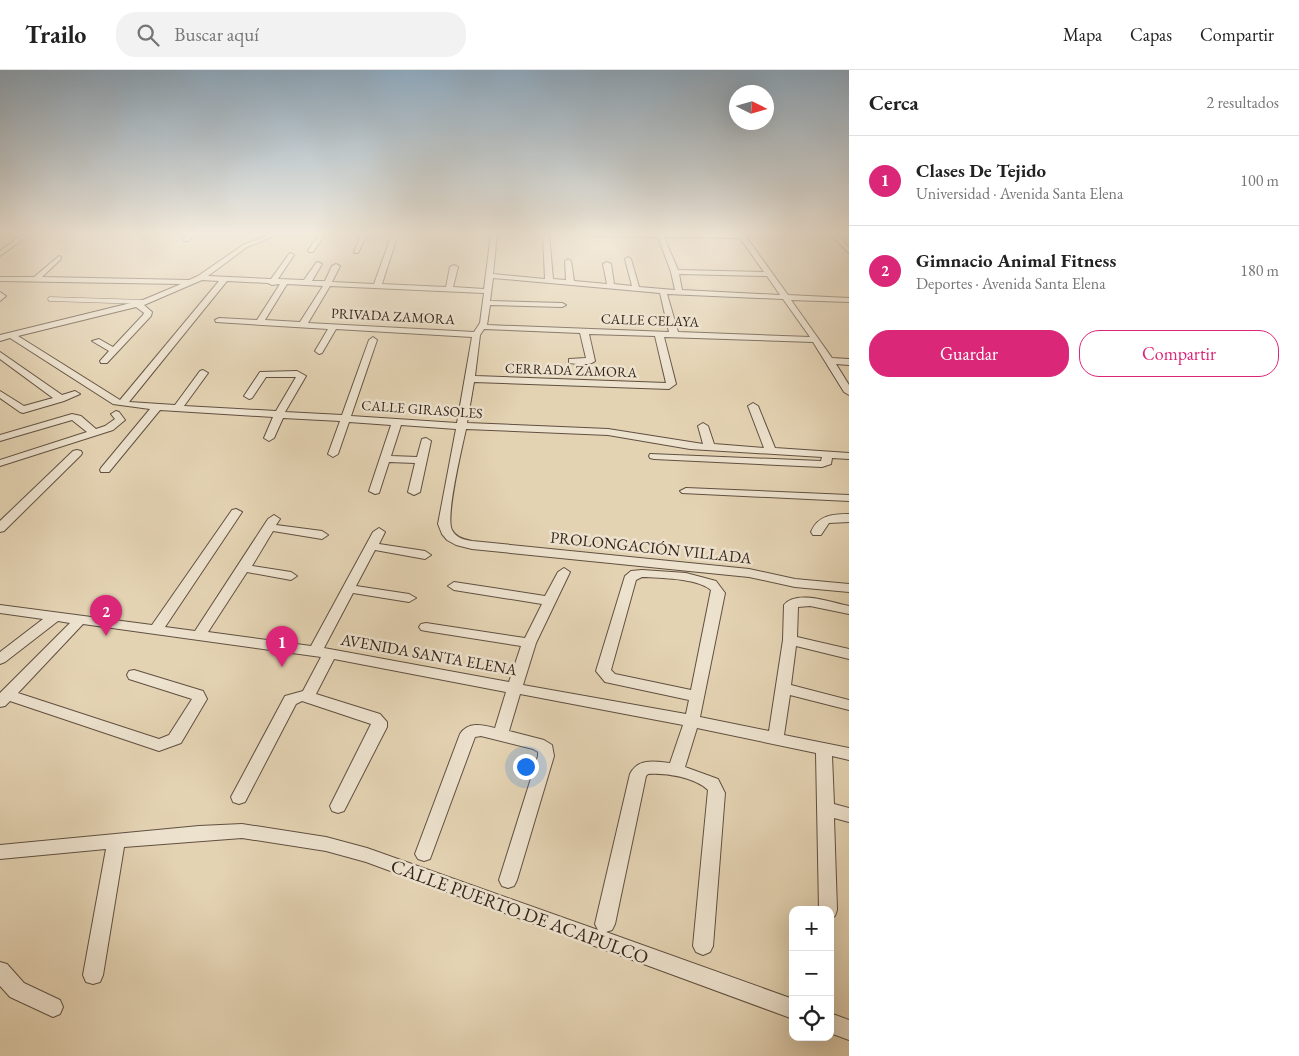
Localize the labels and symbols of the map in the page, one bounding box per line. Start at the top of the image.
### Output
north arrow [729,85,774,130]
street label: PRIVADA ZAMORA [331,304,456,328]
street label: CALLE CELAYA [601,309,700,331]
street label: CERRADA ZAMORA [505,359,638,381]
street label: CALLE GIRASOLES [361,396,483,422]
street label: PROLONGACIÓN VILLADA [549,526,754,569]
pin: 2 [90,595,122,636]
pin: 1 [266,626,298,667]
street label: AVENIDA SANTA ELENA [338,628,520,680]
your location [513,754,539,780]
street label: CALLE PUERTO DE ACAPULCO [388,853,652,970]

